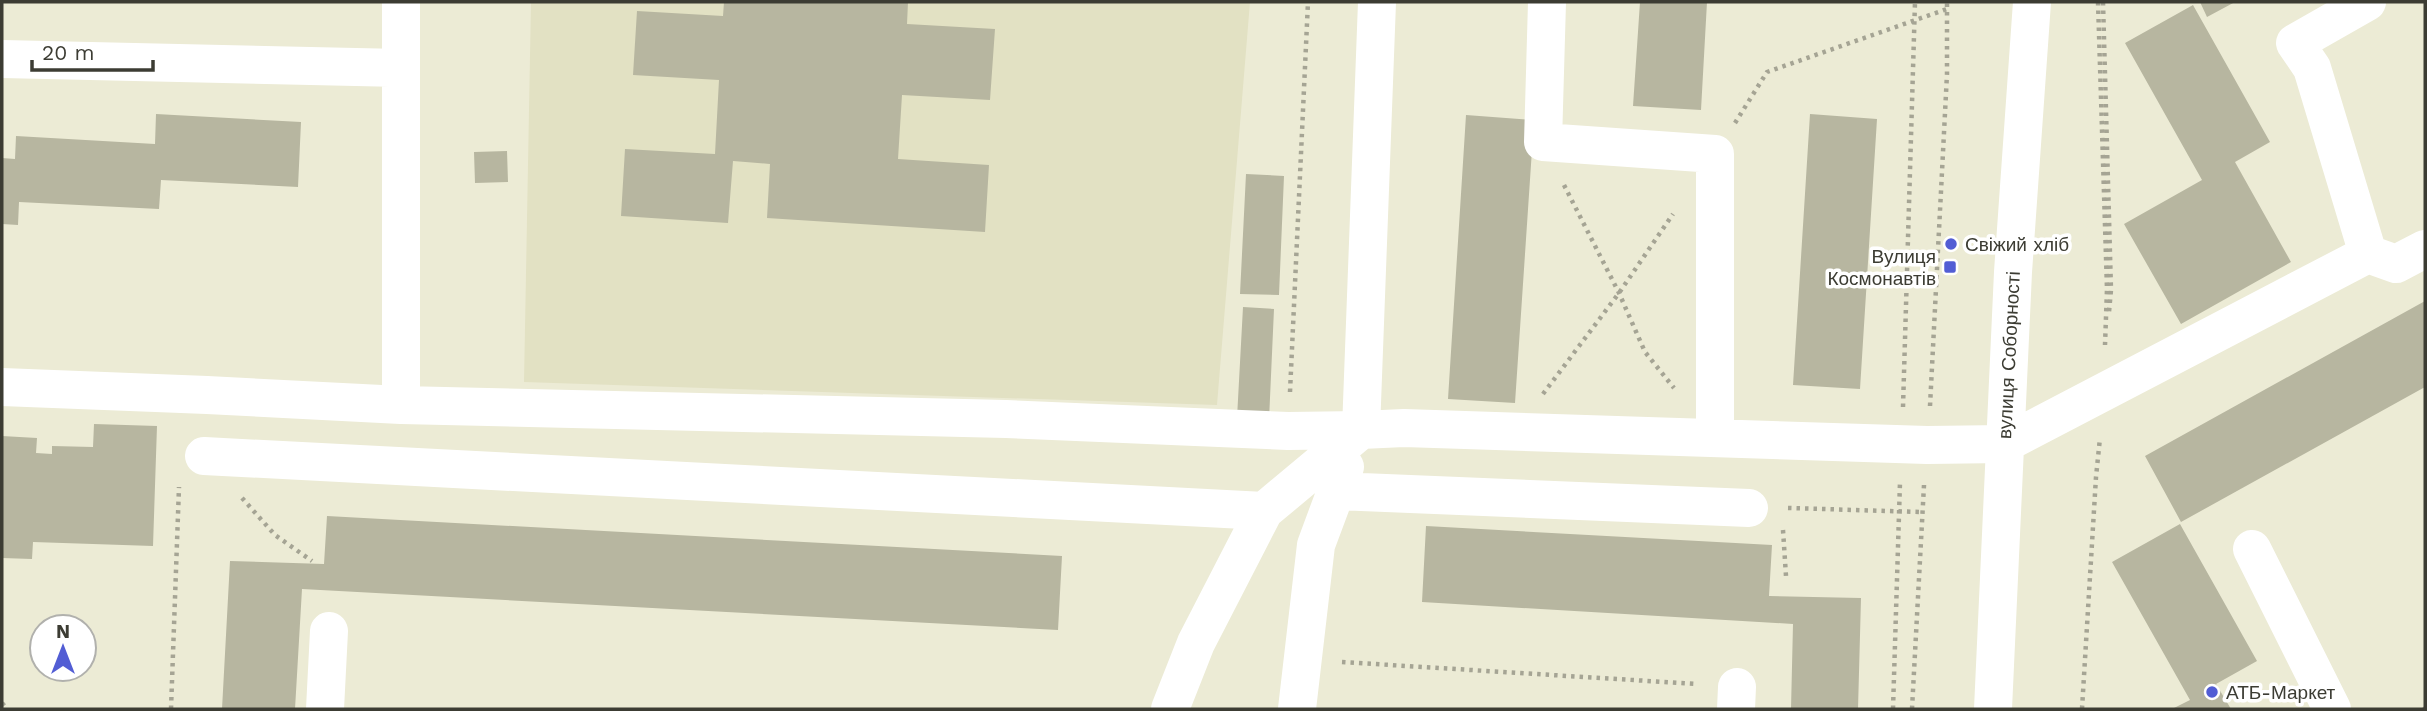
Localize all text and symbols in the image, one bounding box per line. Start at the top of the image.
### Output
scale bar [32,28,152,72]
text: 20 m [42,40,94,65]
place label: Свіжий хліб [1965,233,2069,256]
marker: Свіжий хліб [1943,236,1959,252]
place label: Вулиця Космонавтів [1827,245,1936,290]
marker: Вулиця Космонавтів [1942,259,1958,275]
street label: вулиця Соборності [1993,271,2025,439]
north arrow [28,613,98,683]
text: N [56,620,70,643]
place label: АТБ-Маркет [2226,681,2336,704]
marker: АТБ-Маркет [2204,684,2220,700]

